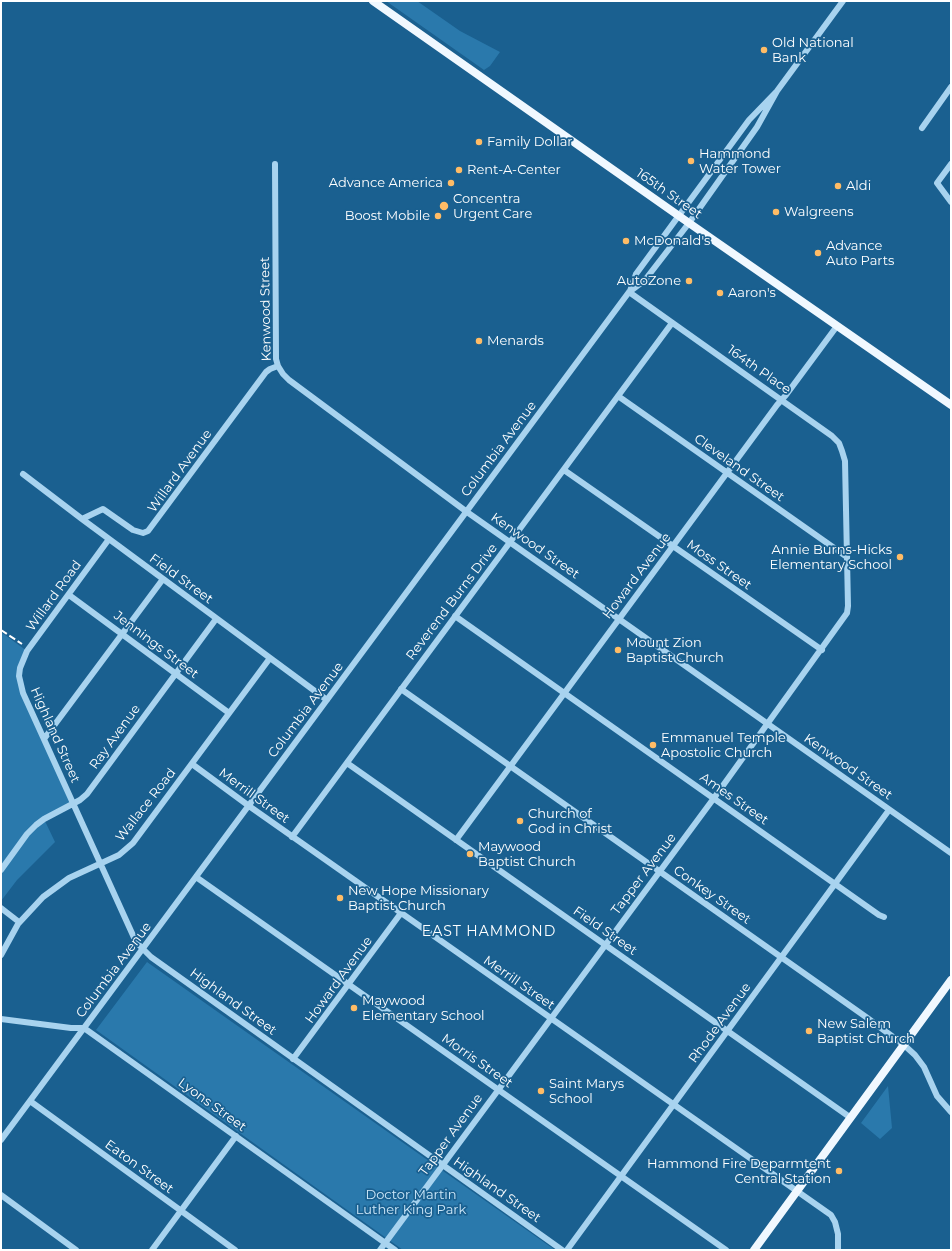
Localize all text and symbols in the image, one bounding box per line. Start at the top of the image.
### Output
place label: Old National Bank [772,35,854,66]
marker: Old National Bank [759,45,769,55]
place label: Family Dollar [487,134,573,150]
marker: Family Dollar [474,137,484,147]
place label: Hammond Water Tower [699,146,781,177]
marker: Hammond Water Tower [686,156,696,166]
place label: Rent-A-Center [467,162,561,178]
marker: Rent-A-Center [454,165,464,175]
street label: 165th Street [633,166,705,222]
place label: Advance America [329,175,443,191]
marker: Advance America [446,178,456,188]
place label: Aldi [846,178,871,194]
marker: Aldi [833,181,843,191]
place label: Concentra Urgent Care [453,191,532,222]
marker: Concentra Urgent Care [438,200,450,212]
place label: Walgreens [784,204,854,220]
marker: Walgreens [771,207,781,217]
place label: Boost Mobile [345,208,430,224]
marker: Boost Mobile [433,211,443,221]
place label: McDonald's [634,233,710,249]
marker: McDonald's [621,236,631,246]
place label: Advance Auto Parts [826,238,894,269]
marker: Advance Auto Parts [813,248,823,258]
street label: Kenwood Street [257,257,275,361]
place label: AutoZone [617,273,681,289]
marker: AutoZone [684,276,694,286]
place label: Aaron's [728,285,776,301]
marker: Aaron's [715,288,725,298]
place label: Menards [487,333,544,349]
marker: Menards [474,336,484,346]
street label: 164th Place [724,342,794,398]
street label: Columbia Avenue [458,398,540,500]
street label: Willard Avenue [145,426,215,516]
street label: Cleveland Street [691,431,787,505]
street label: Kenwood Street [488,510,582,582]
street label: Howard Avenue [600,530,674,622]
street label: Moss Street [683,537,755,593]
street label: Reverend Burns Drive [403,541,501,663]
place label: Annie Burns-Hicks Elementary School [769,542,892,573]
street label: Field Street [146,551,216,607]
marker: Annie Burns-Hicks Elementary School [895,552,905,562]
street label: Willard Road [23,558,85,634]
street label: Jennings Street [111,608,201,682]
place label: Mount Zion Baptist Church [626,635,724,666]
marker: Mount Zion Baptist Church [613,645,623,655]
street label: Columbia Avenue [265,659,347,761]
street label: Highland Street [27,685,83,785]
street label: Ray Avenue [86,702,144,772]
place label: Emmanuel Temple Apostolic Church [661,730,786,761]
street label: Kenwood Street [801,731,895,803]
marker: Emmanuel Temple Apostolic Church [648,740,658,750]
street label: Wallace Road [113,765,179,845]
street label: Merrill Street [216,765,292,827]
street label: Ames Street [697,770,771,828]
place label: Church of God in Christ [528,806,612,837]
marker: Church of God in Christ [515,816,525,826]
street label: Tapper Avenue [608,830,680,918]
place label: Maywood Baptist Church [478,839,576,870]
marker: Maywood Baptist Church [465,849,475,859]
street label: Conkey Street [670,863,754,927]
place label: New Hope Missionary Baptist Church [348,883,489,914]
marker: New Hope Missionary Baptist Church [335,893,345,903]
street label: Field Street [570,903,640,959]
street label: Columbia Avenue [73,919,155,1021]
district label: EAST HAMMOND [422,924,556,940]
street label: Howard Avenue [302,933,376,1027]
street label: Merrill Street [480,953,558,1013]
street label: Highland Street [187,965,279,1039]
street label: Rhode Avenue [686,980,754,1066]
place label: Maywood Elementary School [362,993,485,1024]
marker: Maywood Elementary School [349,1003,359,1013]
place label: New Salem Baptist Church [817,1016,915,1047]
marker: New Salem Baptist Church [804,1026,814,1036]
street label: Morris Street [438,1031,516,1091]
street label: Lyons Street [175,1075,249,1135]
place label: Saint Marys School [549,1076,624,1107]
marker: Saint Marys School [536,1086,546,1096]
street label: Tapper Avenue [416,1091,486,1179]
street label: Eaton Street [102,1137,176,1197]
street label: Highland Street [450,1154,544,1226]
place label: Hammond Fire Deparmtent Central Station [647,1156,831,1187]
marker: Hammond Fire Deparmtent Central Station [834,1166,844,1176]
park label: Doctor Martin Luther King Park [356,1187,466,1218]

